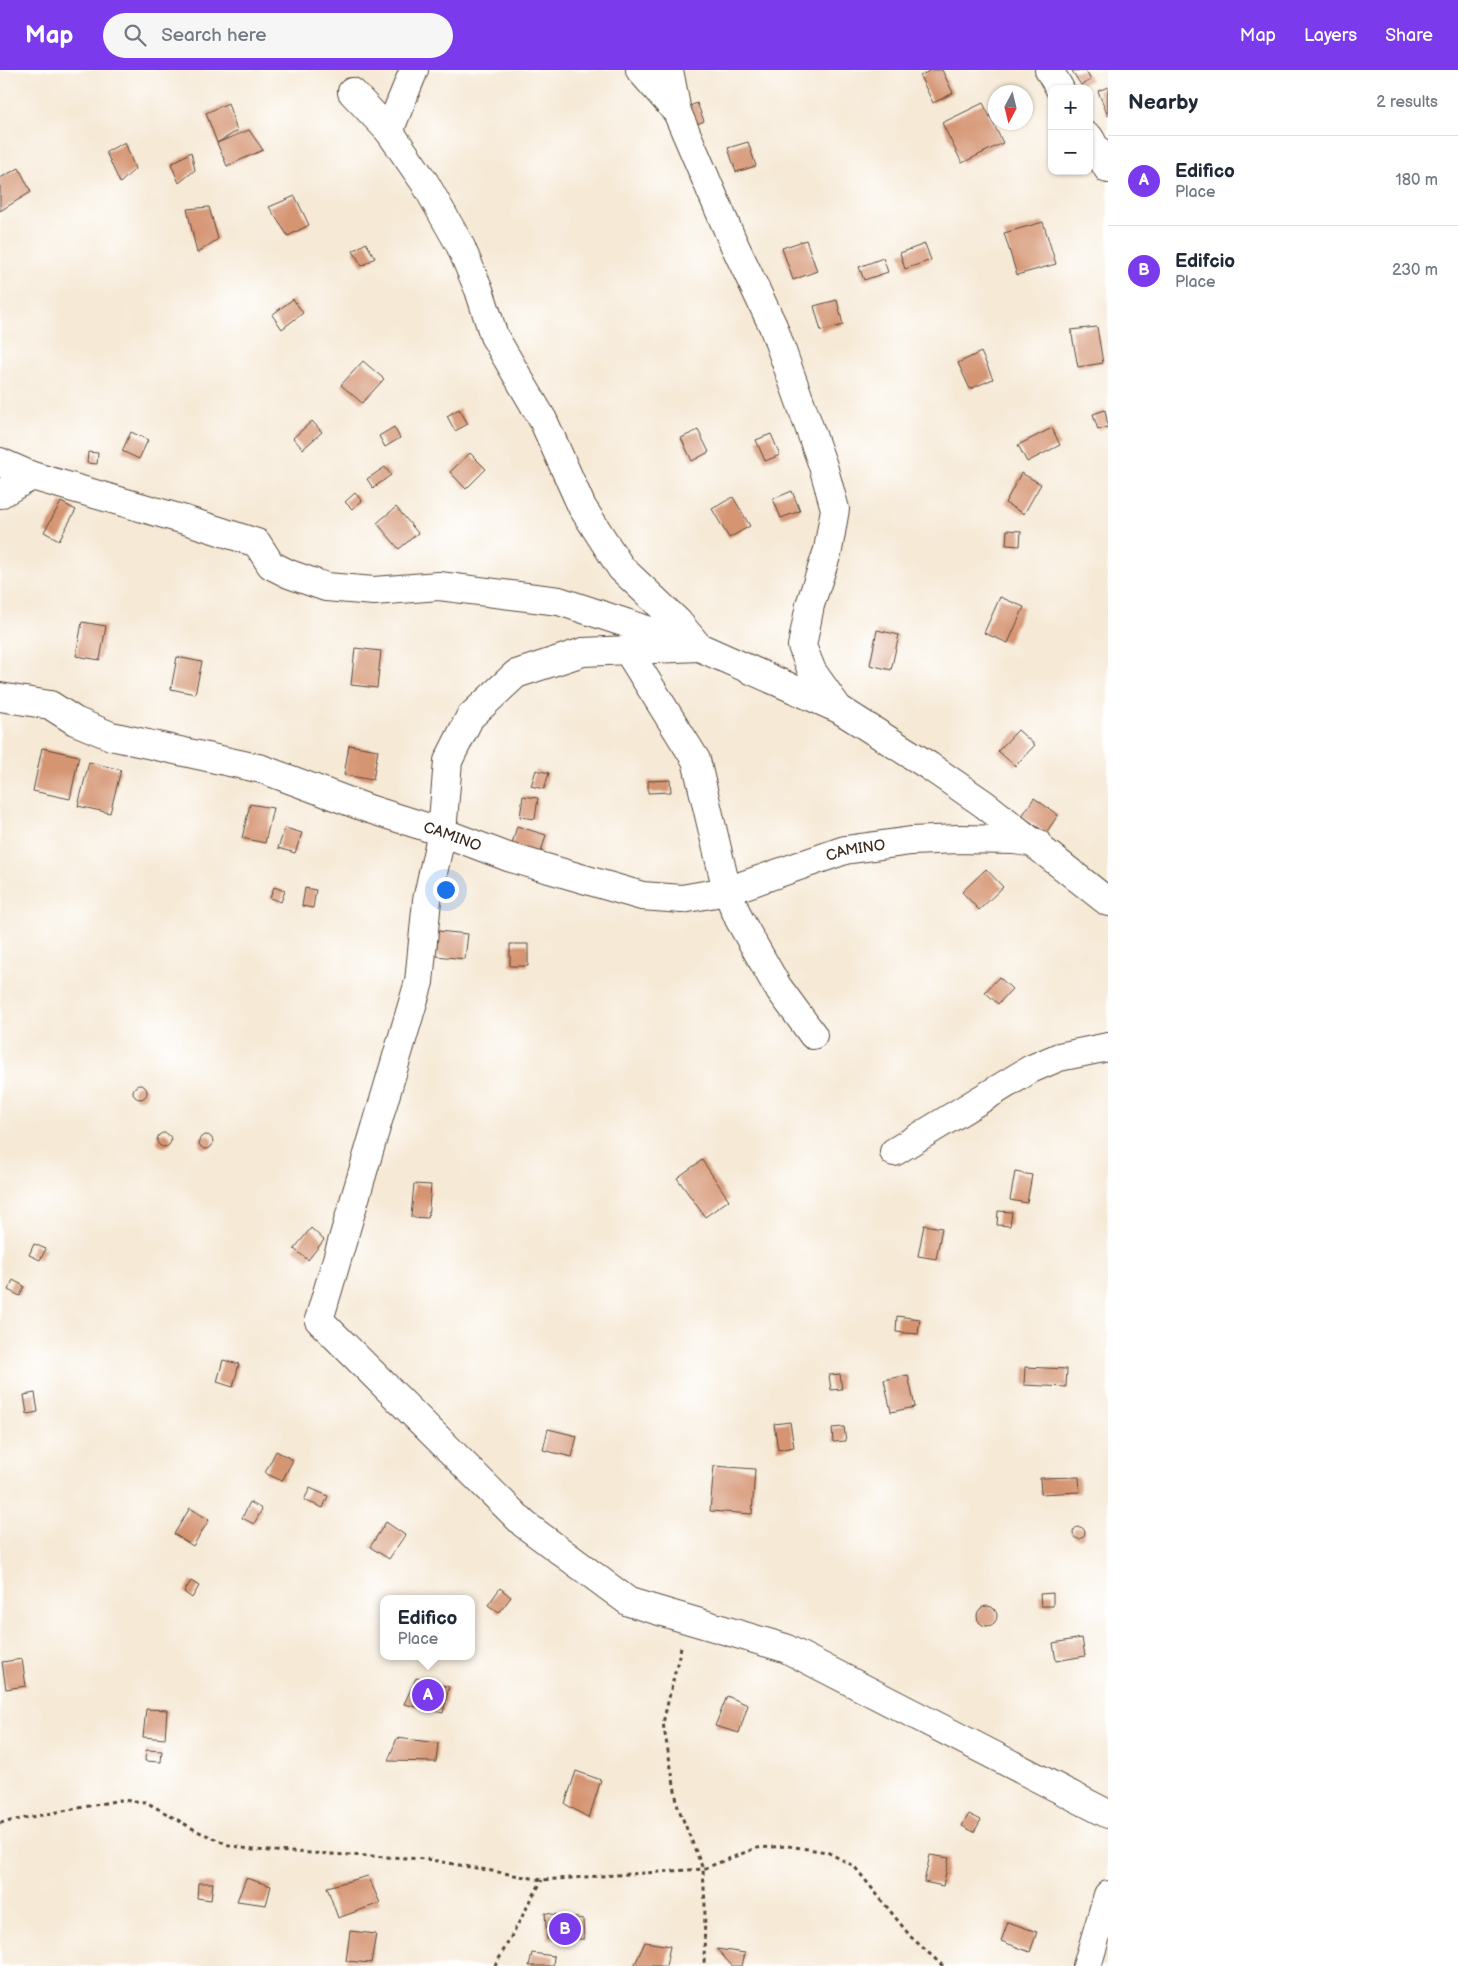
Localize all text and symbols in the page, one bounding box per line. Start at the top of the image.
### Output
search box [103,13,453,58]
text: Map [25,21,73,50]
icon: search [121,21,149,49]
text: Search here [161,24,267,47]
text: Map [1240,25,1276,46]
text: Layers [1304,25,1357,46]
text: Share [1385,25,1433,46]
north arrow [988,85,1033,130]
map controls [1048,85,1093,175]
button: + [1048,85,1093,130]
text: Nearby [1128,90,1198,115]
text: 2 results [1376,93,1438,112]
button: − [1048,130,1093,175]
text: Edifico [1175,160,1235,183]
text: A [1139,171,1149,190]
text: 180 m [1396,171,1438,190]
text: Place [1175,183,1216,202]
text: Edifcio [1175,250,1235,273]
text: B [1138,261,1150,280]
text: 230 m [1392,261,1438,280]
text: Place [1175,273,1216,292]
street label: CAMINO [421,818,484,856]
street label: CAMINO [824,836,887,866]
your location [433,877,459,903]
popup [380,1595,475,1660]
text: Edifico [398,1607,457,1630]
text: Place [398,1630,438,1649]
pin: A [412,1676,444,1714]
pin: B [549,1910,581,1948]

